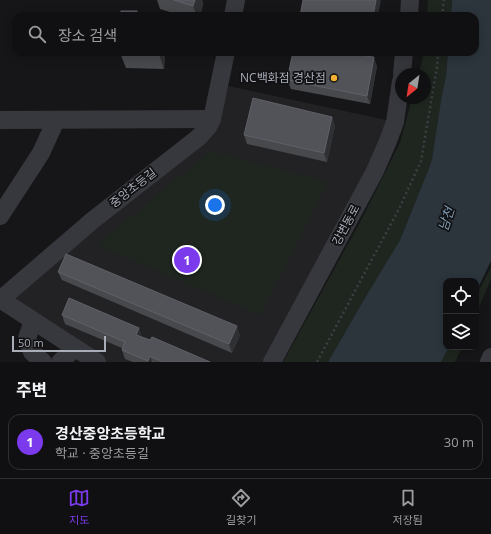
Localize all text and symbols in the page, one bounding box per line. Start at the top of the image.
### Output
search box [12,12,479,56]
icon: search [26,23,48,45]
text: 장소 검색 [58,25,117,45]
north arrow [395,68,431,104]
place label: NC백화점 경산점 [240,69,326,86]
marker: NC백화점 경산점 [329,73,339,83]
street label: 중앙초등길 [106,164,160,211]
your location [205,195,225,215]
street label: 강변동로 [328,201,363,248]
water label: 남천 [434,204,459,233]
pin: 1 [174,245,200,275]
map controls [443,278,479,350]
button: locate [443,278,479,314]
button: layers [443,314,479,350]
scale bar [12,334,106,353]
text: 50 m [18,335,44,350]
text: 주변 [16,378,47,401]
text: 경산중앙초등학교 [55,423,165,443]
text: 1 [26,433,34,451]
text: 30 m [444,433,474,451]
text: 학교 · 중앙초등길 [55,444,149,462]
tab: 지도 [68,487,90,527]
tab: 길찾기 [226,487,256,527]
tab: 저장됨 [393,487,423,527]

